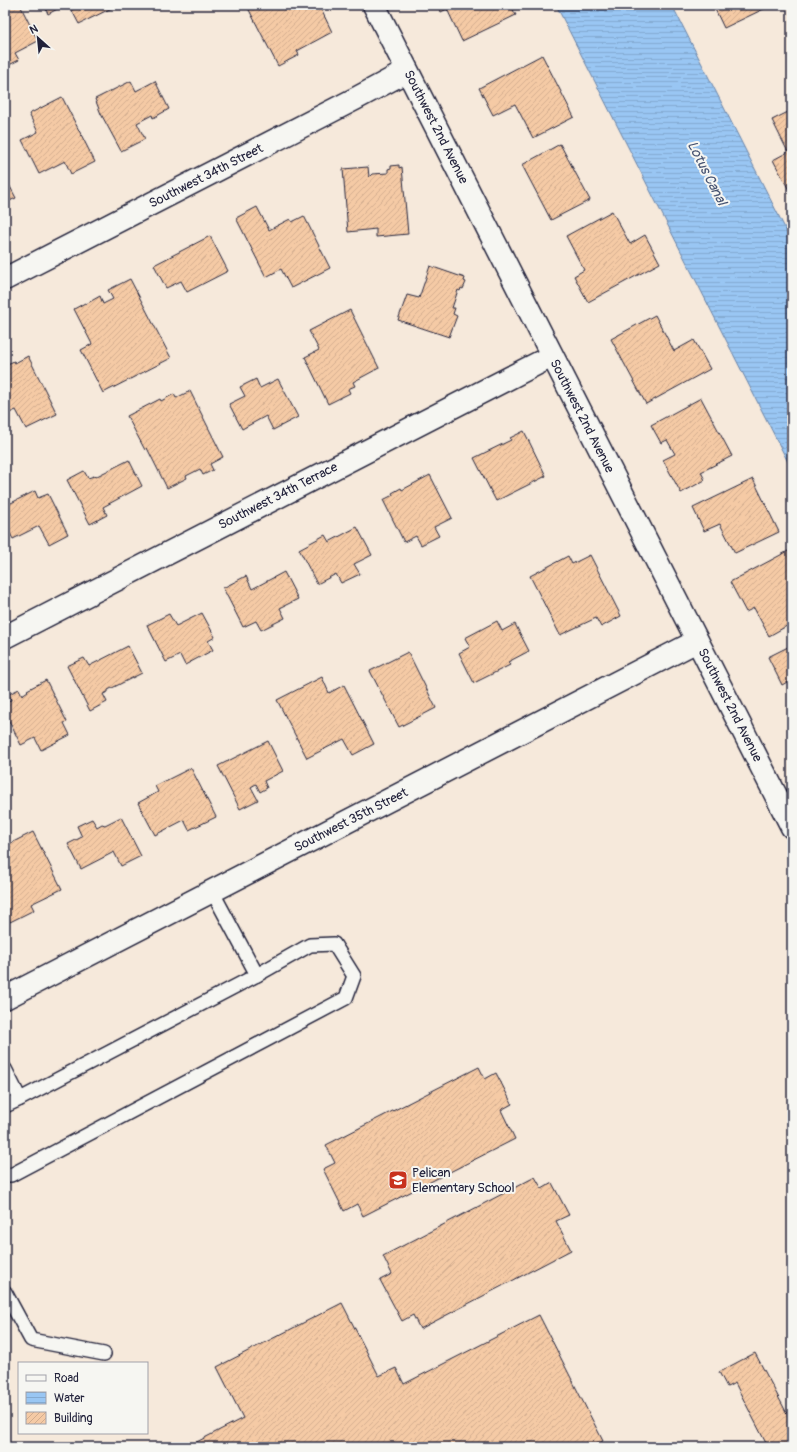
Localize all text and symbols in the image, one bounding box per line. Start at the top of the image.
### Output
north arrow [18,18,58,58]
text: N [27,22,40,37]
street label: Southwest 2nd Avenue [400,68,472,187]
water label: Lotus Canal [684,138,731,209]
street label: Southwest 34th Street [146,140,266,212]
street label: Southwest 2nd Avenue [546,357,618,476]
street label: Southwest 34th Terrace [216,459,341,533]
street label: Southwest 2nd Avenue [694,646,766,765]
street label: Southwest 35th Street [292,784,411,856]
place label: Pelican Elementary School [412,1165,515,1196]
school or university icon: Pelican Elementary School [387,1169,409,1191]
legend [18,1362,148,1434]
text: Road [54,1371,79,1386]
text: Water [54,1391,85,1406]
text: Building [54,1411,93,1426]

